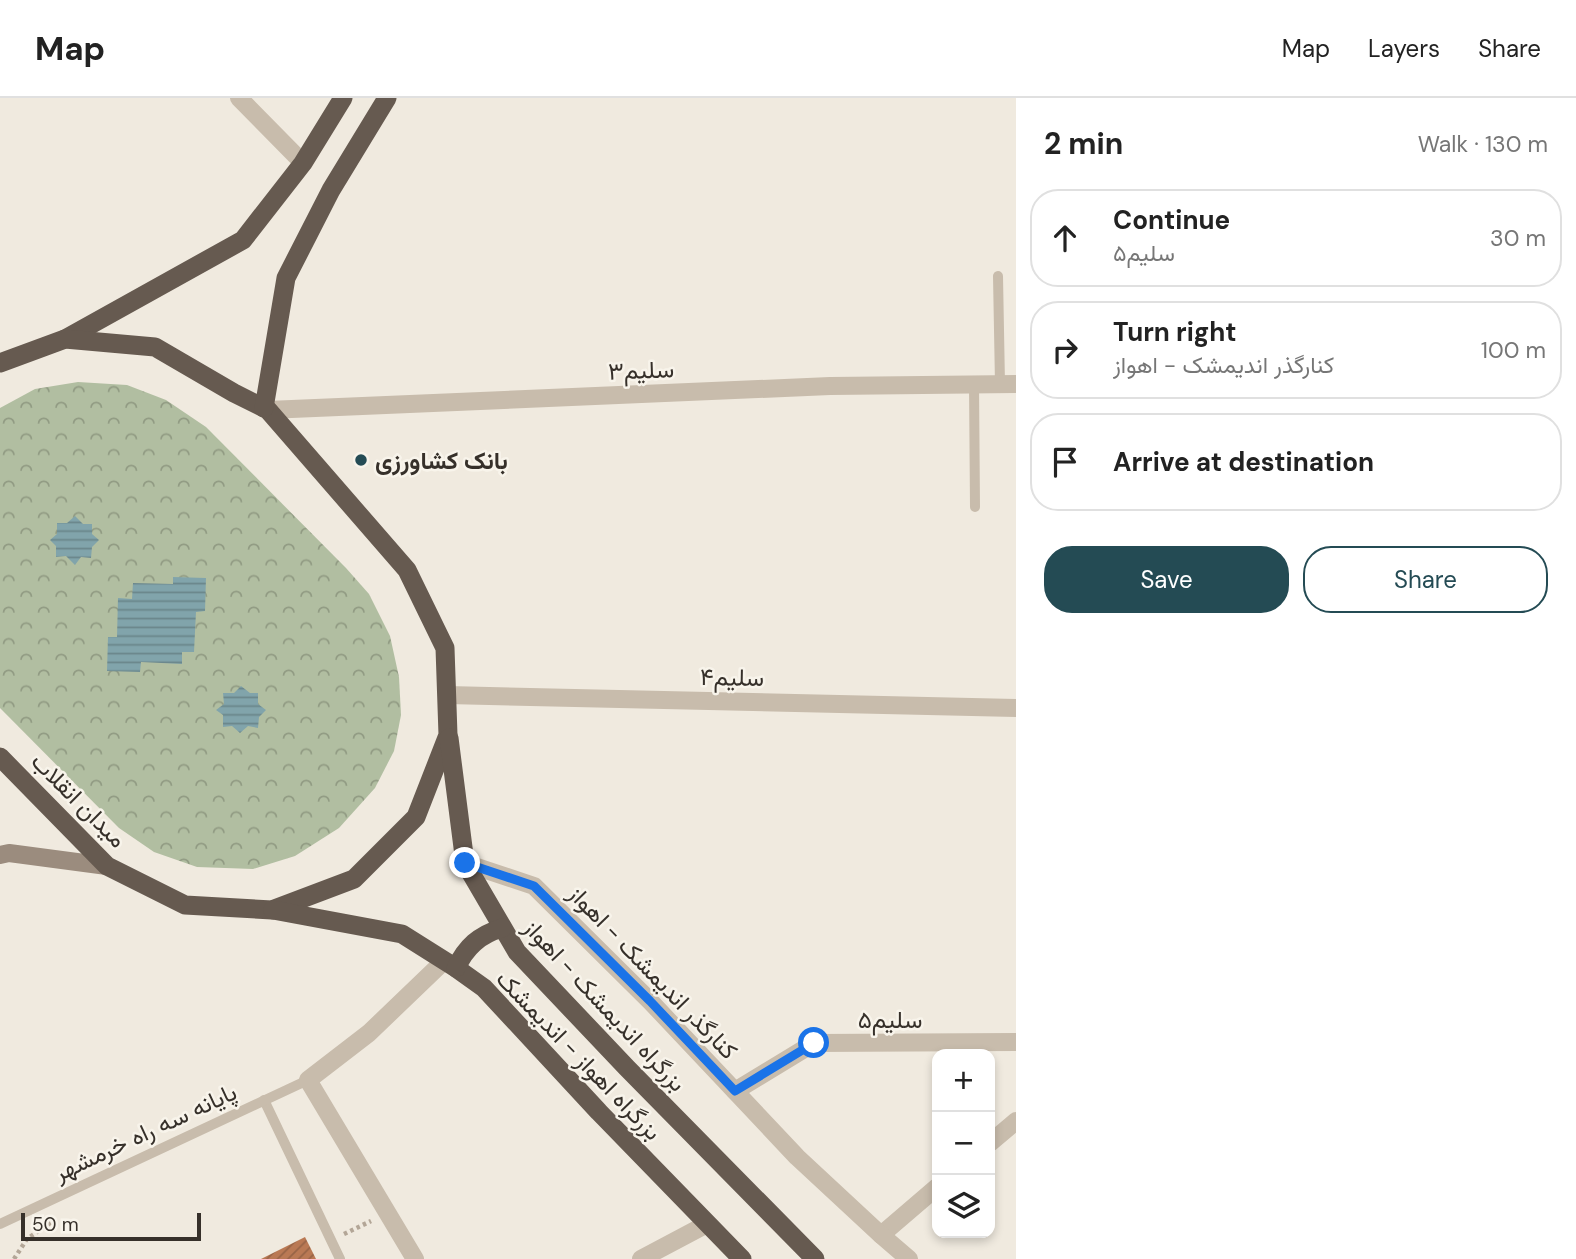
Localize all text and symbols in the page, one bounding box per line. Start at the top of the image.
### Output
text: Map [35,27,105,70]
text: Map [1282,33,1330,64]
text: Layers [1368,33,1440,64]
text: Share [1478,33,1541,64]
text: 2 min [1044,124,1123,163]
text: Walk · 130 m [1418,129,1548,159]
text: Continue [1113,203,1230,237]
icon: ahead [1046,219,1084,257]
text: 30 m [1490,223,1546,253]
text: سلیم۵ [1113,238,1175,268]
text: Turn right [1113,315,1237,349]
icon: right [1046,331,1084,369]
text: 100 m [1481,335,1546,365]
text: کنارگذر اندیمشک - اهواز [1113,350,1334,380]
street label: سلیم۳ [607,353,675,388]
icon: arrive [1046,443,1084,481]
place label: بانک کشاورزی [375,445,508,476]
text: Arrive at destination [1113,445,1374,479]
marker: بانک کشاورزی [353,452,369,468]
button: Save [1044,546,1289,613]
button: Share [1303,546,1548,613]
street label: سلیم۴ [700,661,764,694]
street label: میدان انقلاب [25,746,133,854]
route end [449,847,480,878]
street label: کنارگذر اندیمشک - اهواز [561,878,744,1066]
street label: بزرگراه اندیمشک - اهواز [516,911,693,1098]
street label: بزرگراه اهواز - اندیمشک [490,963,668,1147]
street label: سلیم۵ [858,1004,922,1036]
route start [798,1027,829,1058]
map controls [932,1049,995,1238]
button: + [932,1049,995,1112]
street label: پایانه سه راه خرمشهر [48,1076,242,1189]
button: − [932,1112,995,1175]
button: layers [932,1175,995,1238]
scale bar [21,1210,201,1242]
text: 50 m [32,1212,79,1237]

